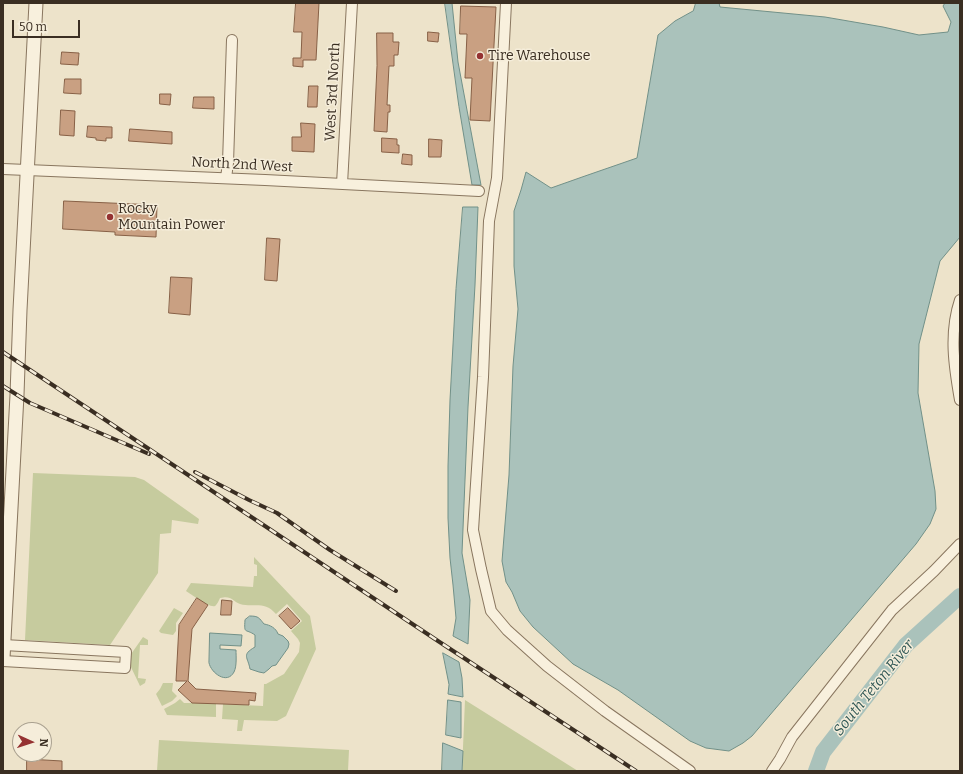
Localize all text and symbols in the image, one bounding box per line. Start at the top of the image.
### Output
scale bar [14,12,82,38]
text: 50 m [19,20,47,34]
street label: West 3rd North [322,42,344,142]
place label: Tire Warehouse [488,48,590,64]
marker: Tire Warehouse [475,51,485,61]
street label: North 2nd West [191,154,293,176]
place label: Rocky Mountain Power [118,201,225,234]
marker: Rocky Mountain Power [105,212,115,222]
water label: South Teton River [830,637,918,739]
north arrow [12,722,52,762]
text: N [37,738,50,747]

